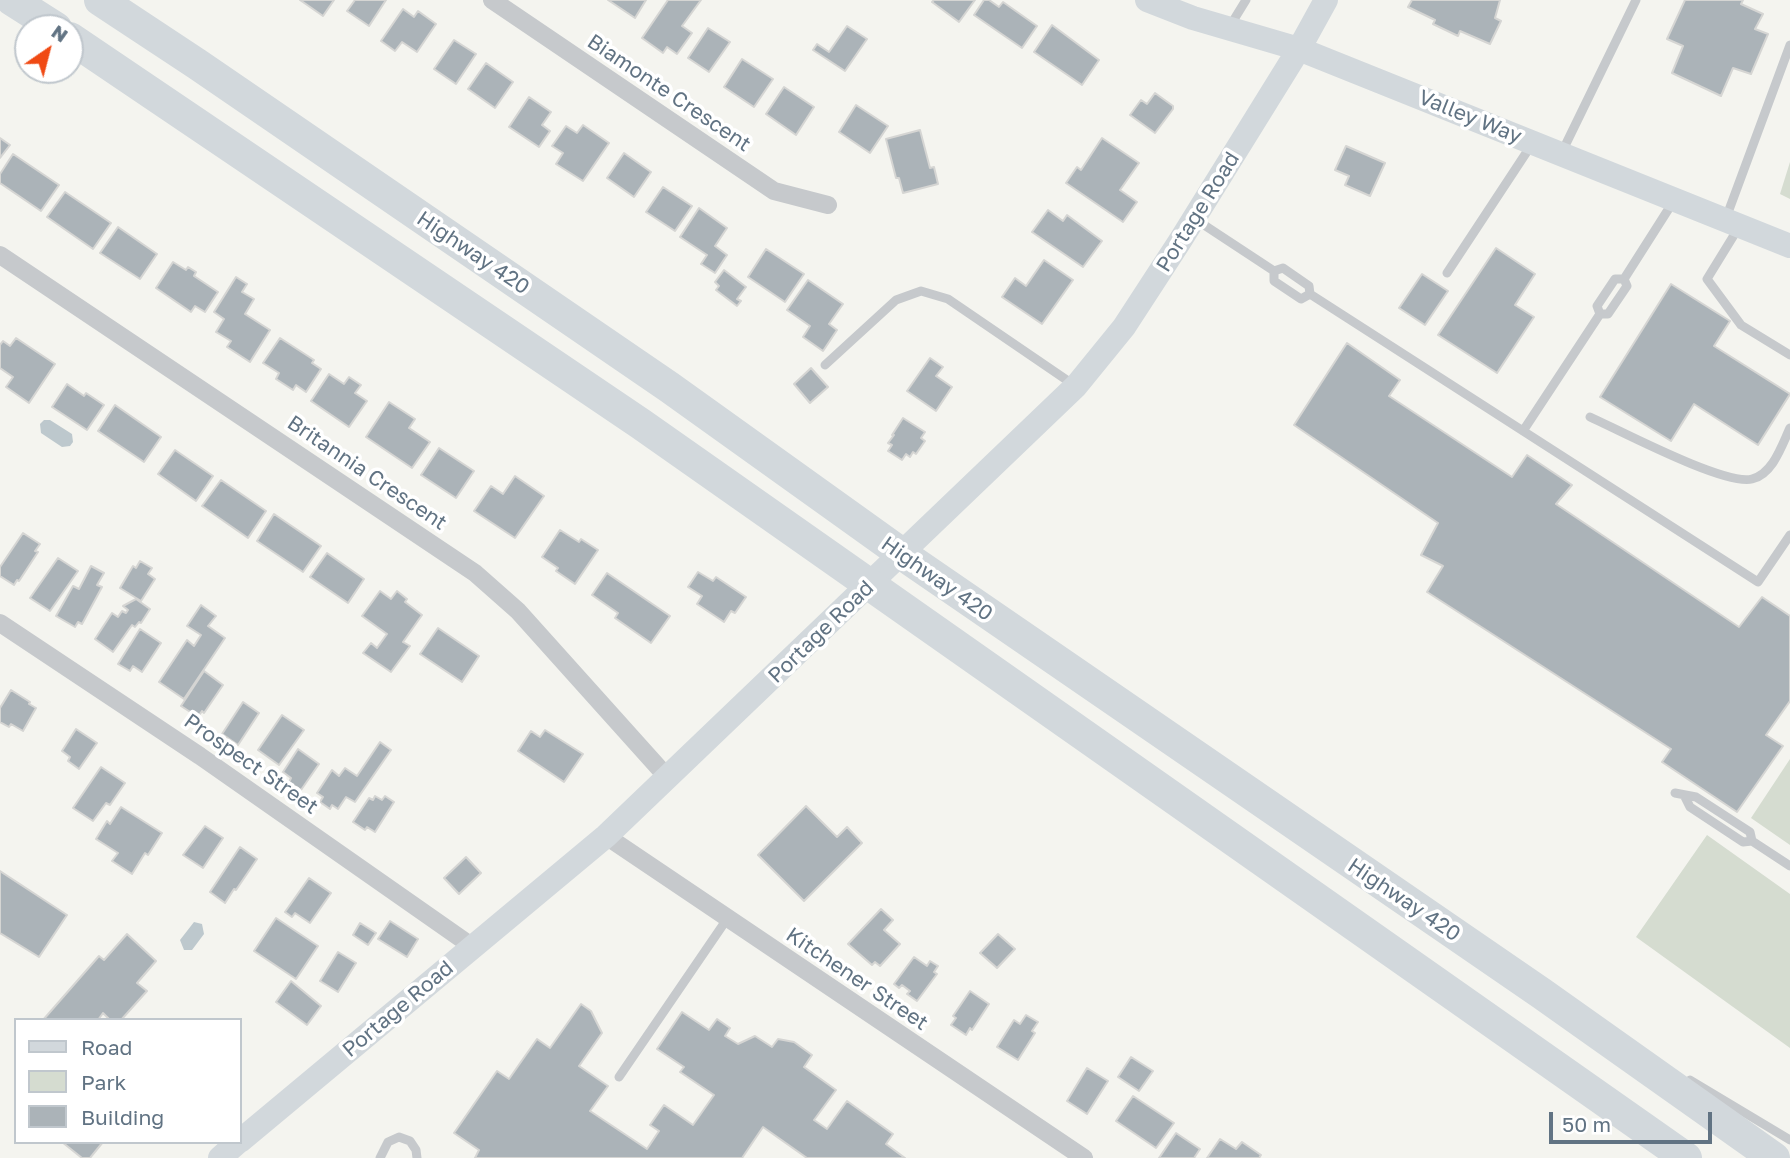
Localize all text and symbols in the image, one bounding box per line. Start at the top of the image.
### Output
north arrow [14,14,84,84]
text: N [48,19,73,47]
street label: Biamonte Crescent [583,29,755,157]
street label: Valley Way [1415,85,1525,149]
street label: Portage Road [1151,147,1245,277]
street label: Highway 420 [412,206,534,300]
street label: Britannia Crescent [282,410,452,536]
street label: Highway 420 [876,531,998,627]
street label: Portage Road [763,575,879,689]
street label: Prospect Street [179,708,323,820]
street label: Highway 420 [1343,853,1465,947]
street label: Kitchener Street [781,922,933,1036]
street label: Portage Road [337,955,459,1063]
legend [14,1018,242,1144]
text: Road [81,1034,132,1060]
text: Park [81,1069,126,1095]
scale bar [1552,1098,1715,1142]
text: Building [81,1104,164,1130]
text: 50 m [1562,1111,1611,1137]

